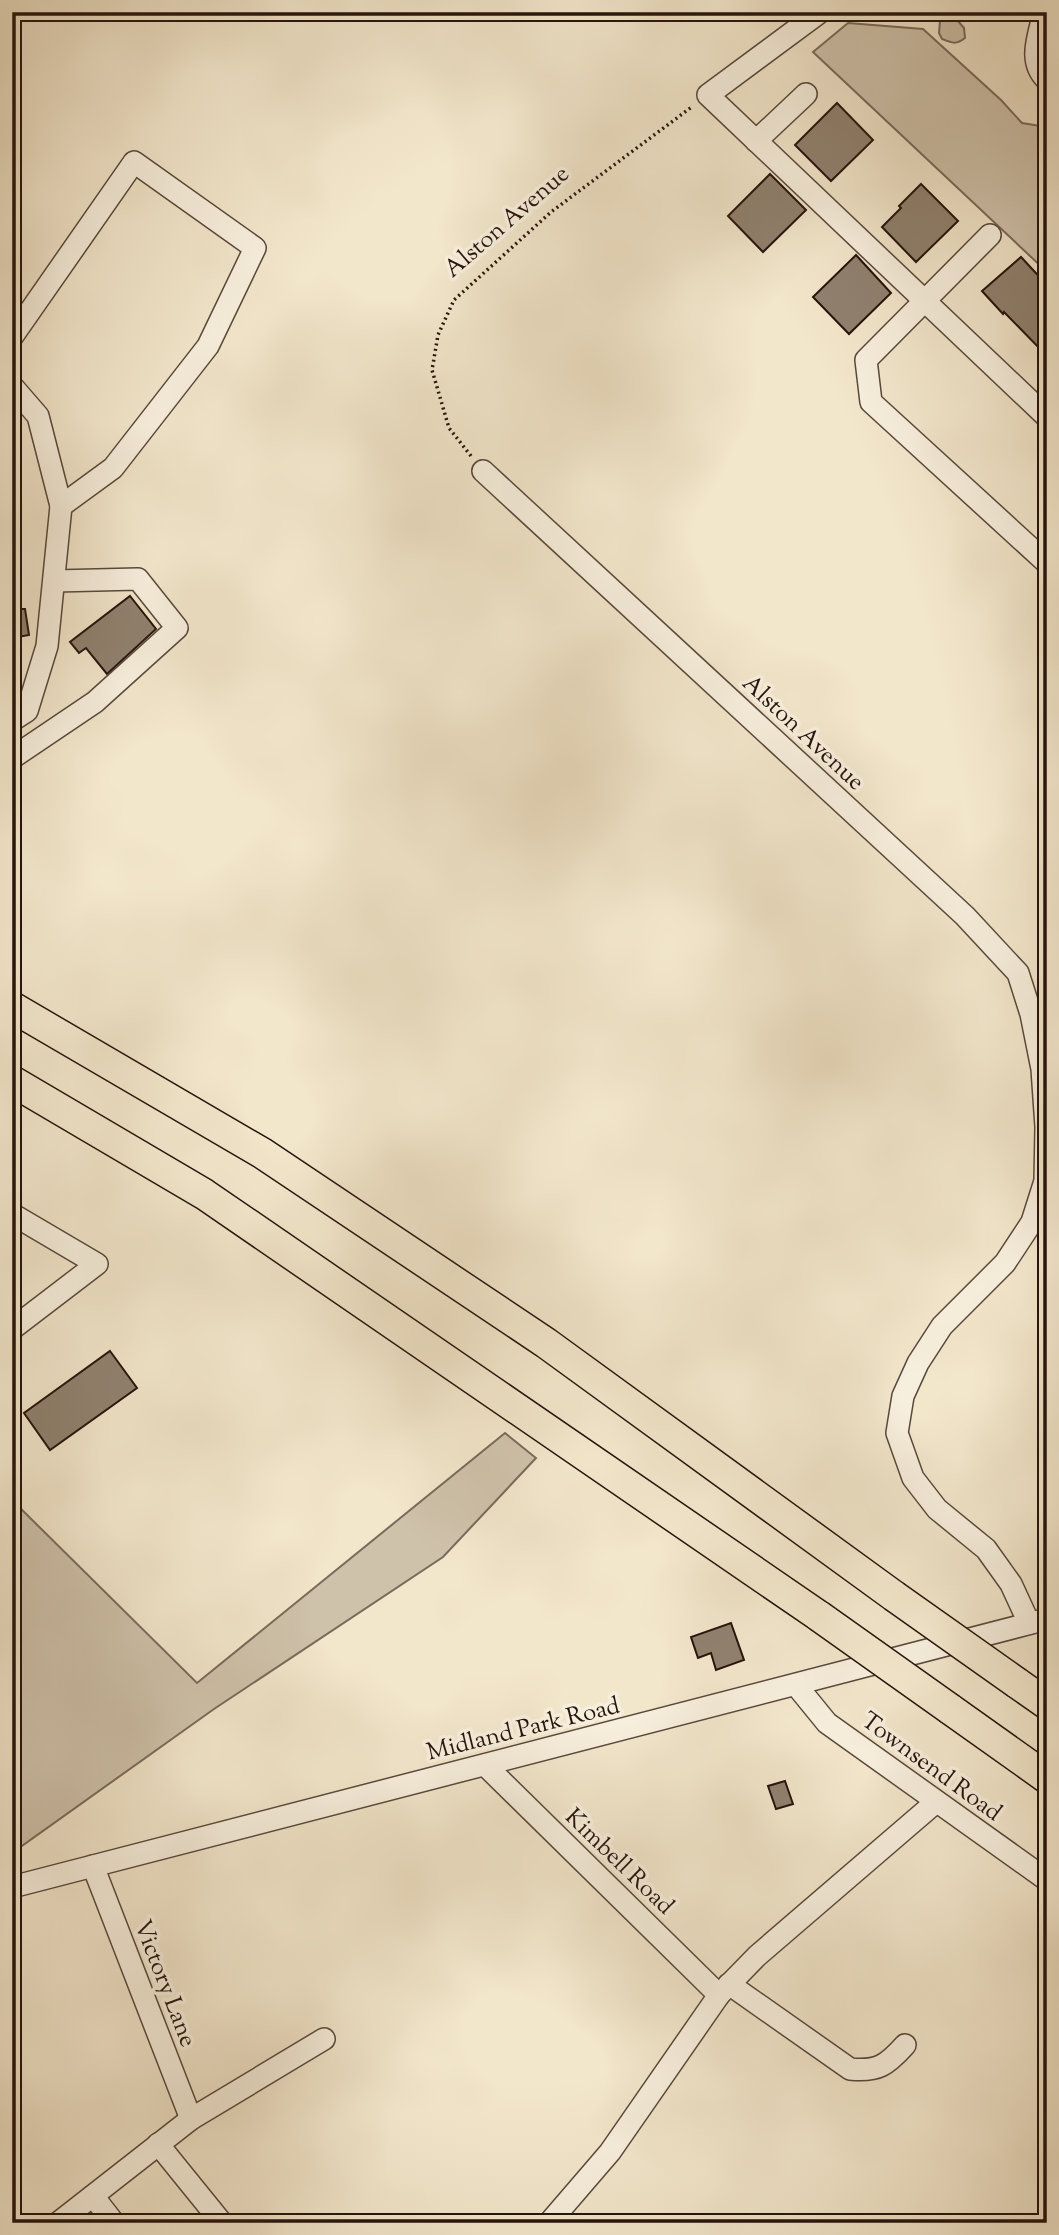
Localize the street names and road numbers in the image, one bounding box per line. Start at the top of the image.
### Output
street label: Alston Avenue [437,158,577,287]
street label: Alston Avenue [734,668,871,799]
street label: Midland Park Road [423,1689,624,1770]
street label: Townsend Road [853,1705,1009,1831]
street label: Kimbell Road [556,1801,681,1924]
street label: Victory Lane [124,1915,204,2052]

